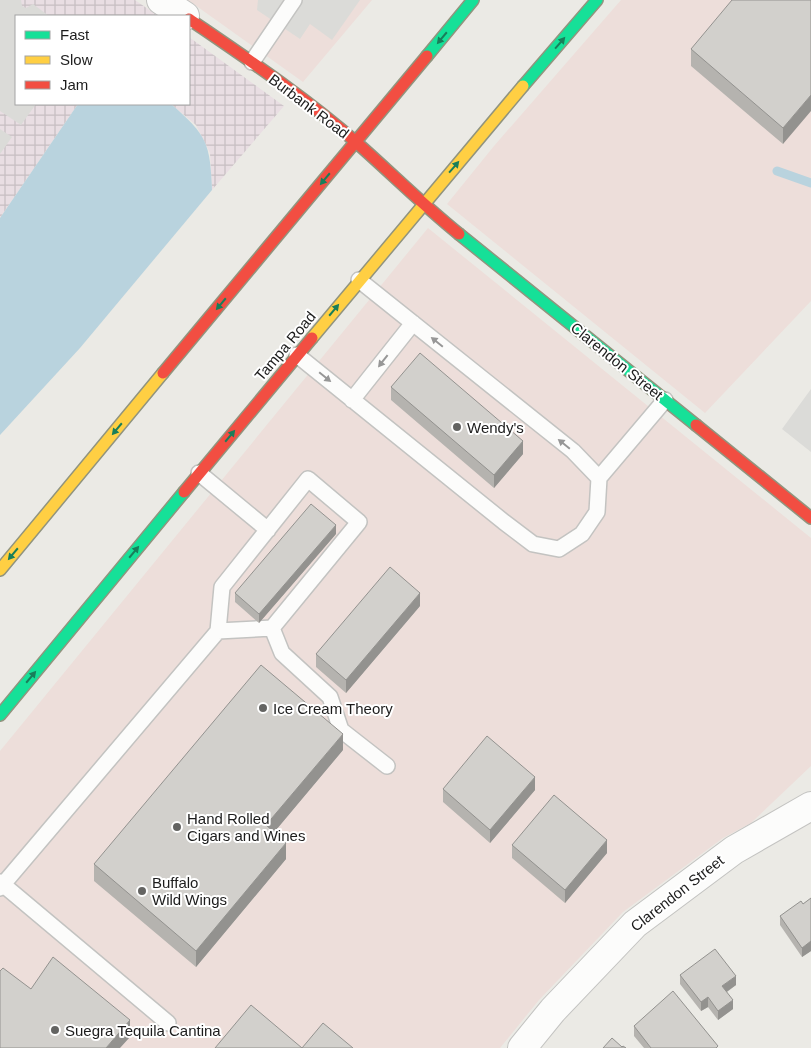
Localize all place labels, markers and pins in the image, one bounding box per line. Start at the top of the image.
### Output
place label: Wendy's [467,419,524,436]
marker: Wendy's [451,421,463,433]
place label: Ice Cream Theory [273,700,393,717]
marker: Ice Cream Theory [257,702,269,714]
place label: Hand Rolled Cigars and Wines [187,810,305,844]
marker: Hand Rolled Cigars and Wines [171,821,183,833]
place label: Buffalo Wild Wings [152,874,227,908]
marker: Buffalo Wild Wings [136,885,148,897]
place label: Suegra Tequila Cantina [65,1022,221,1039]
marker: Suegra Tequila Cantina [49,1024,61,1036]

